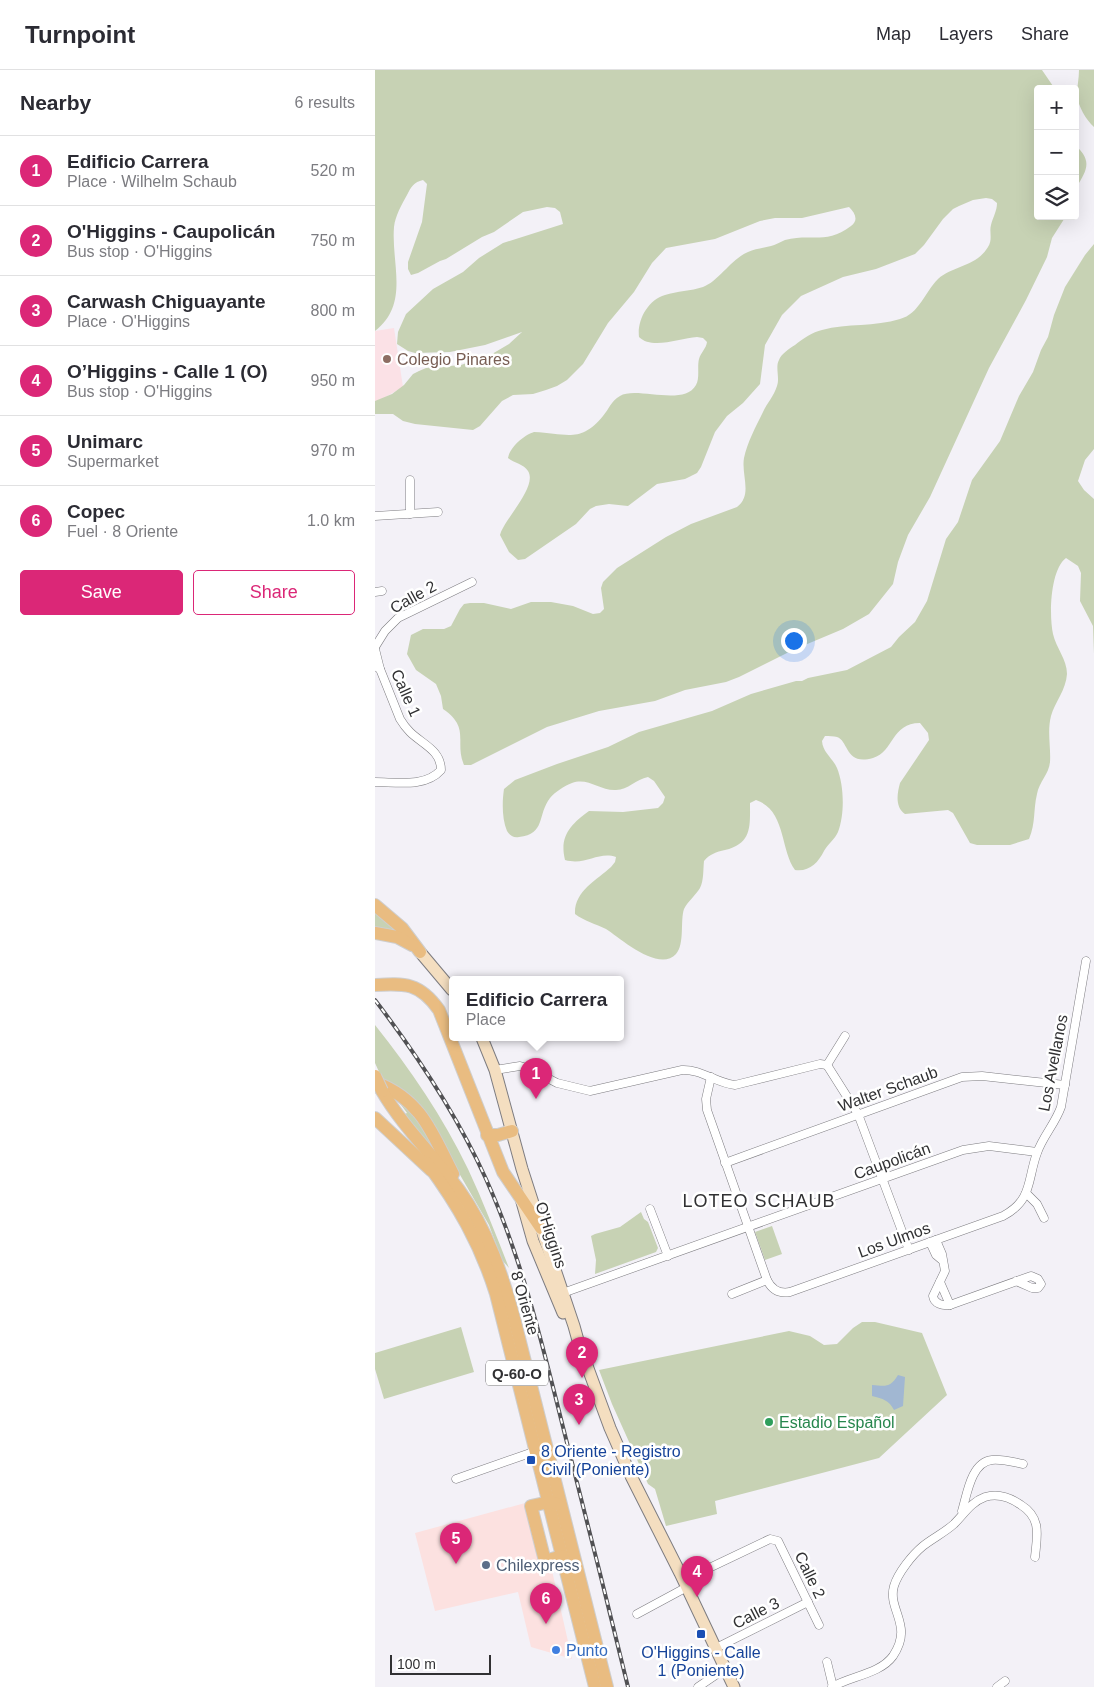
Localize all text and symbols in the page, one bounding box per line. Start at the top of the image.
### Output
text: Turnpoint [25,21,135,48]
text: Map [876,24,911,44]
text: Layers [939,24,993,44]
text: Share [1021,24,1069,44]
map controls [1034,85,1079,220]
button: + [1034,85,1079,130]
text: Nearby [20,91,91,114]
text: 6 results [295,94,355,111]
button: − [1034,130,1079,175]
text: Edificio Carrera [67,151,209,172]
text: 1 [32,162,40,179]
text: 520 m [311,162,355,179]
text: Place · Wilhelm Schaub [67,173,237,190]
button: layers [1034,175,1079,220]
text: O'Higgins - Caupolicán [67,221,275,242]
text: 2 [32,232,40,249]
text: 750 m [311,232,355,249]
text: Bus stop · O'Higgins [67,243,212,260]
text: Carwash Chiguayante [67,291,266,312]
text: 3 [32,302,40,319]
text: 800 m [311,302,355,319]
text: Place · O'Higgins [67,313,190,330]
place label: Colegio Pinares [397,351,510,368]
marker: Colegio Pinares [381,353,393,365]
text: O’Higgins - Calle 1 (O) [67,361,268,382]
text: 4 [32,372,40,389]
text: 950 m [311,372,355,389]
text: Bus stop · O'Higgins [67,383,212,400]
text: Unimarc [67,431,143,452]
text: 5 [32,442,40,459]
text: 970 m [311,442,355,459]
text: Supermarket [67,453,159,470]
text: Copec [67,501,125,522]
text: 6 [32,512,40,529]
text: 1.0 km [307,512,355,529]
text: Fuel · 8 Oriente [67,523,178,540]
button: Save [20,570,183,615]
button: Share [193,570,355,615]
street label: Calle 2 [387,577,439,617]
your location [781,628,807,654]
street label: Calle 1 [388,667,424,719]
popup [449,976,624,1041]
text: Edificio Carrera [466,989,607,1010]
text: Place [466,1011,506,1028]
street label: Los Avellanos [1035,1013,1071,1113]
pin: 1 [520,1058,552,1099]
street label: Walter Schaub [836,1063,940,1115]
street label: Caupolicán [851,1139,933,1183]
district label: LOTEO SCHAUB [682,1191,836,1211]
street label: O'Higgins [532,1200,570,1270]
street label: Los Ulmos [856,1219,932,1261]
street label: 8 Oriente [508,1269,542,1337]
pin: 2 [566,1337,598,1378]
road number: Q-60-O [486,1360,548,1386]
pin: 3 [563,1384,595,1425]
place label: Estadio Español [779,1414,895,1431]
marker: Estadio Español [763,1416,775,1428]
place label: 8 Oriente - Registro Civil (Poniente) [541,1443,681,1478]
marker: 8 Oriente - Registro Civil (Poniente) [525,1454,537,1466]
pin: 5 [440,1523,472,1564]
street label: Calle 2 [791,1549,829,1601]
pin: 4 [681,1556,713,1597]
place label: Chilexpress [496,1557,580,1574]
marker: Chilexpress [480,1559,492,1571]
pin: 6 [530,1583,562,1624]
street label: Calle 3 [730,1594,782,1632]
marker: O'Higgins - Calle 1 (Poniente) [695,1628,707,1640]
place label: Punto [566,1642,608,1659]
marker: Punto [550,1644,562,1656]
place label: O'Higgins - Calle 1 (Poniente) [641,1644,761,1679]
scale bar [390,1652,491,1675]
text: 100 m [397,1656,436,1672]

